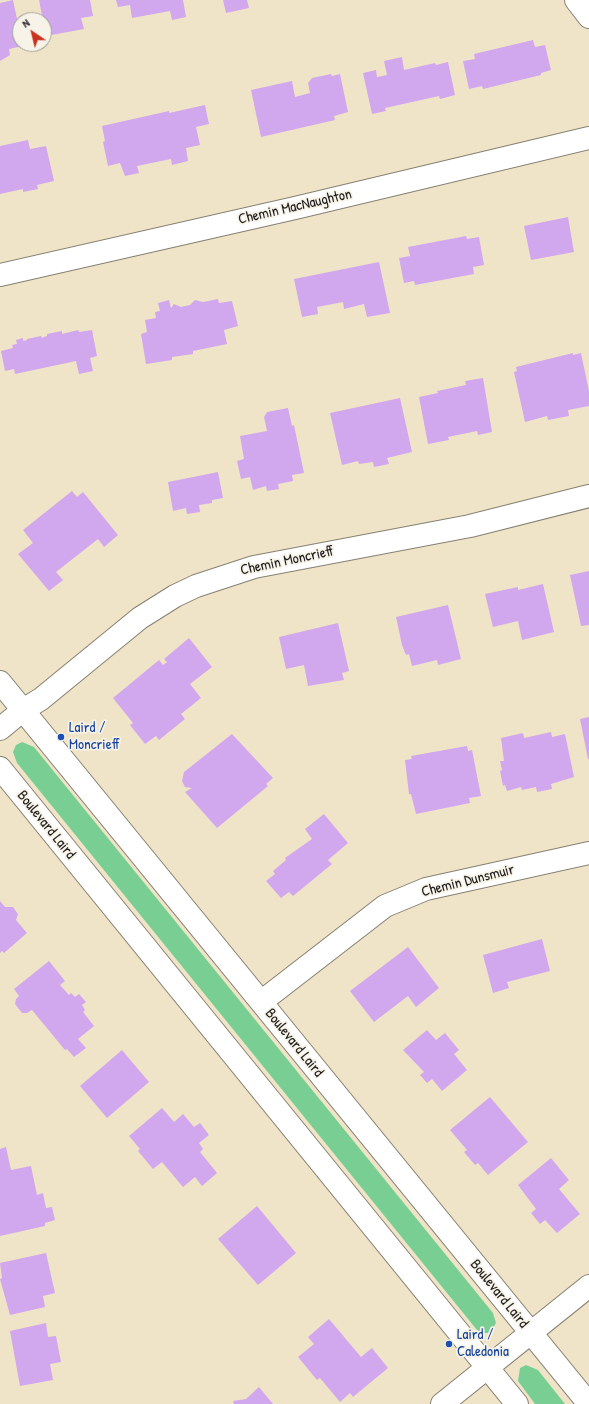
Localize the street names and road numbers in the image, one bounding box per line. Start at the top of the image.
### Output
street label: Chemin MacNaughton [237,185,353,229]
street label: Chemin Moncrieff [239,542,335,580]
street label: Boulevard Laird [13,787,79,863]
street label: Chemin Dunsmuir [420,861,516,901]
street label: Boulevard Laird [261,1005,327,1081]
street label: Boulevard Laird [466,1256,532,1332]

